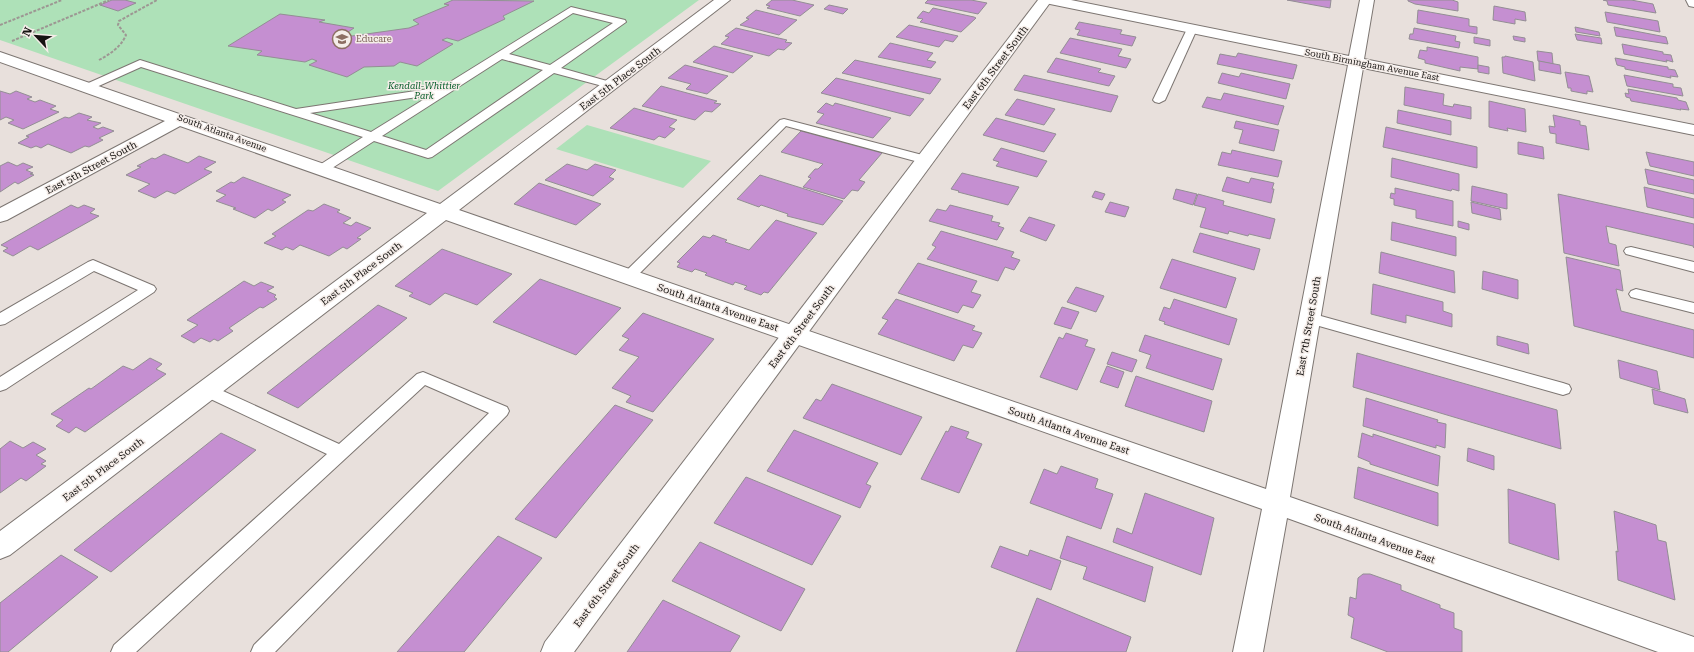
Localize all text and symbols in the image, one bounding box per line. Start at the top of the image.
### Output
north arrow [16,16,56,56]
street label: East 6th Street South [961,23,1031,111]
text: N [20,25,35,38]
school or university icon: Educare [331,28,353,50]
place label: Educare [356,34,392,44]
street label: East 5th Place South [578,44,663,112]
street label: South Birmingham Avenue East [1304,47,1441,83]
park label: Kendall-Whittier Park [387,81,460,101]
street label: South Atlanta Avenue [176,112,268,154]
street label: East 5th Street South [44,139,139,196]
street label: East 5th Place South [319,239,404,307]
street label: East 7th Street South [1294,275,1323,377]
street label: South Atlanta Avenue East [656,282,780,334]
street label: East 6th Street South [767,282,837,370]
street label: South Atlanta Avenue East [1007,405,1131,457]
street label: East 5th Place South [61,435,146,503]
street label: South Atlanta Avenue East [1313,512,1437,566]
street label: East 6th Street South [572,541,642,629]

